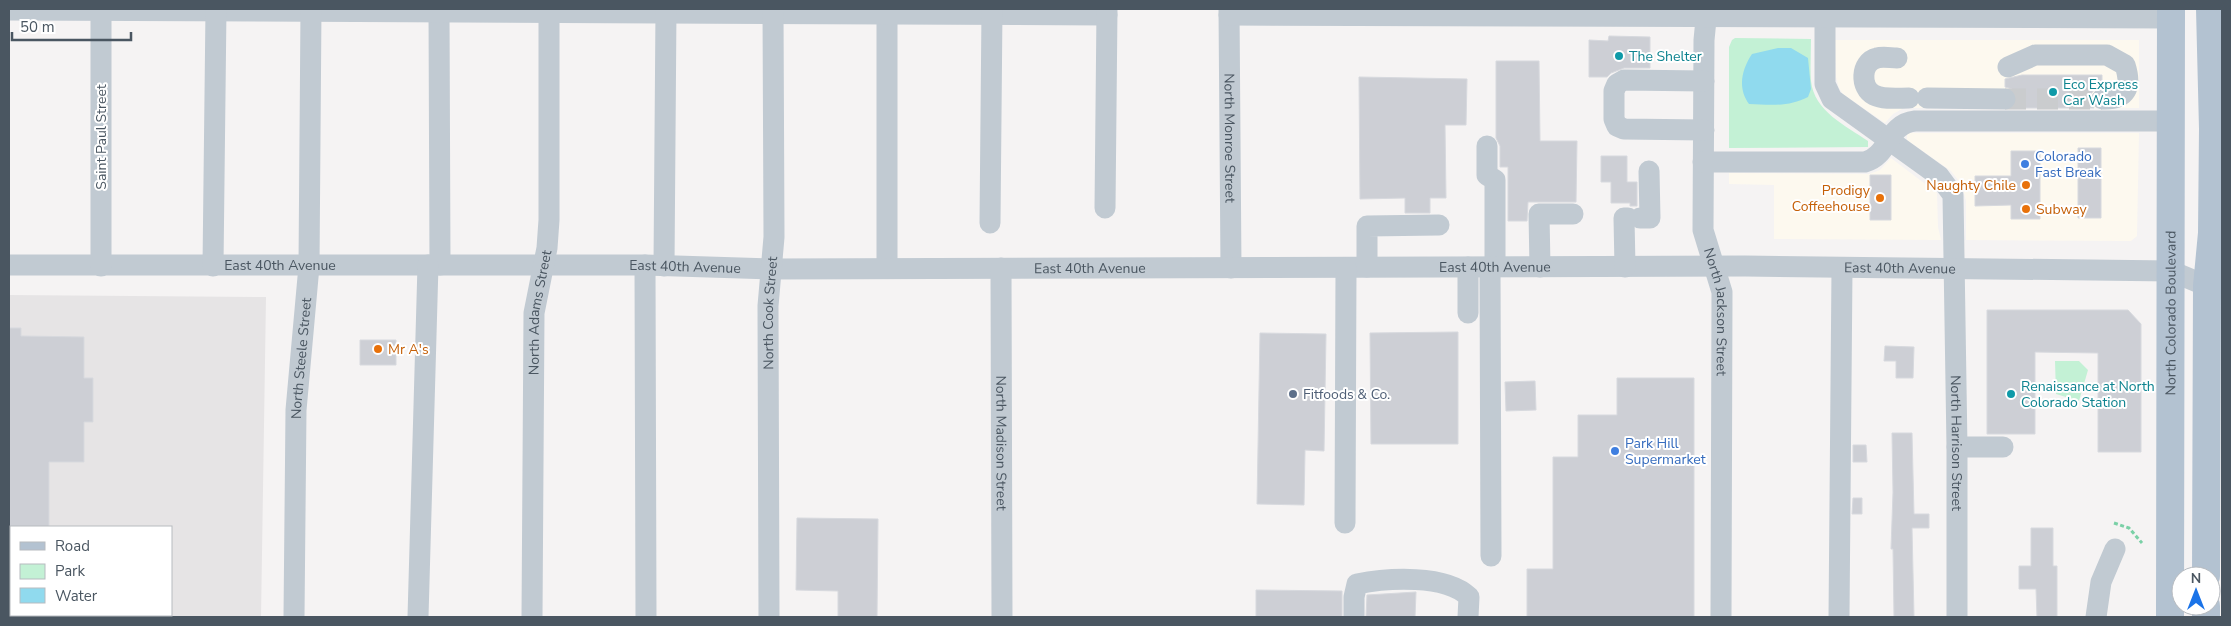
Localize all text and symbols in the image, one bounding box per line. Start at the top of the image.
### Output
scale bar [12,10,131,42]
text: 50 m [20,17,55,37]
place label: The Shelter [1629,47,1702,66]
marker: The Shelter [1613,50,1625,62]
street label: North Monroe Street [1219,73,1239,203]
place label: Eco Express Car Wash [2063,75,2139,110]
street label: Saint Paul Street [92,84,111,190]
marker: Eco Express Car Wash [2047,86,2059,98]
place label: Colorado Fast Break [2035,147,2102,182]
marker: Colorado Fast Break [2019,158,2031,170]
place label: Naughty Chile [1926,176,2016,195]
marker: Naughty Chile [2020,179,2032,191]
place label: Prodigy Coffeehouse [1792,181,1871,216]
marker: Prodigy Coffeehouse [1874,192,1886,204]
place label: Subway [2036,200,2088,219]
marker: Subway [2020,203,2032,215]
street label: North Colorado Boulevard [2161,231,2181,395]
street label: North Jackson Street [1699,246,1731,376]
street label: North Adams Street [525,248,556,375]
street label: East 40th Avenue [224,256,336,275]
street label: East 40th Avenue [629,256,741,278]
street label: North Cook Street [759,256,782,370]
street label: East 40th Avenue [1439,258,1551,277]
street label: East 40th Avenue [1844,258,1956,278]
street label: East 40th Avenue [1034,259,1146,278]
street label: North Steele Street [287,297,316,419]
place label: Mr A's [388,340,429,359]
marker: Mr A's [372,343,384,355]
street label: North Madison Street [991,375,1011,511]
street label: North Harrison Street [1946,375,1966,511]
place label: Renaissance at North Colorado Station [2021,377,2155,412]
place label: Fitfoods & Co. [1303,385,1390,404]
marker: Fitfoods & Co. [1287,388,1299,400]
marker: Renaissance at North Colorado Station [2005,388,2017,400]
place label: Park Hill Supermarket [1625,434,1706,469]
marker: Park Hill Supermarket [1609,445,1621,457]
legend [10,526,172,616]
text: Road [55,536,90,556]
text: Park [55,561,85,581]
north arrow [2171,566,2221,616]
text: N [2191,569,2201,588]
text: Water [55,586,98,606]

